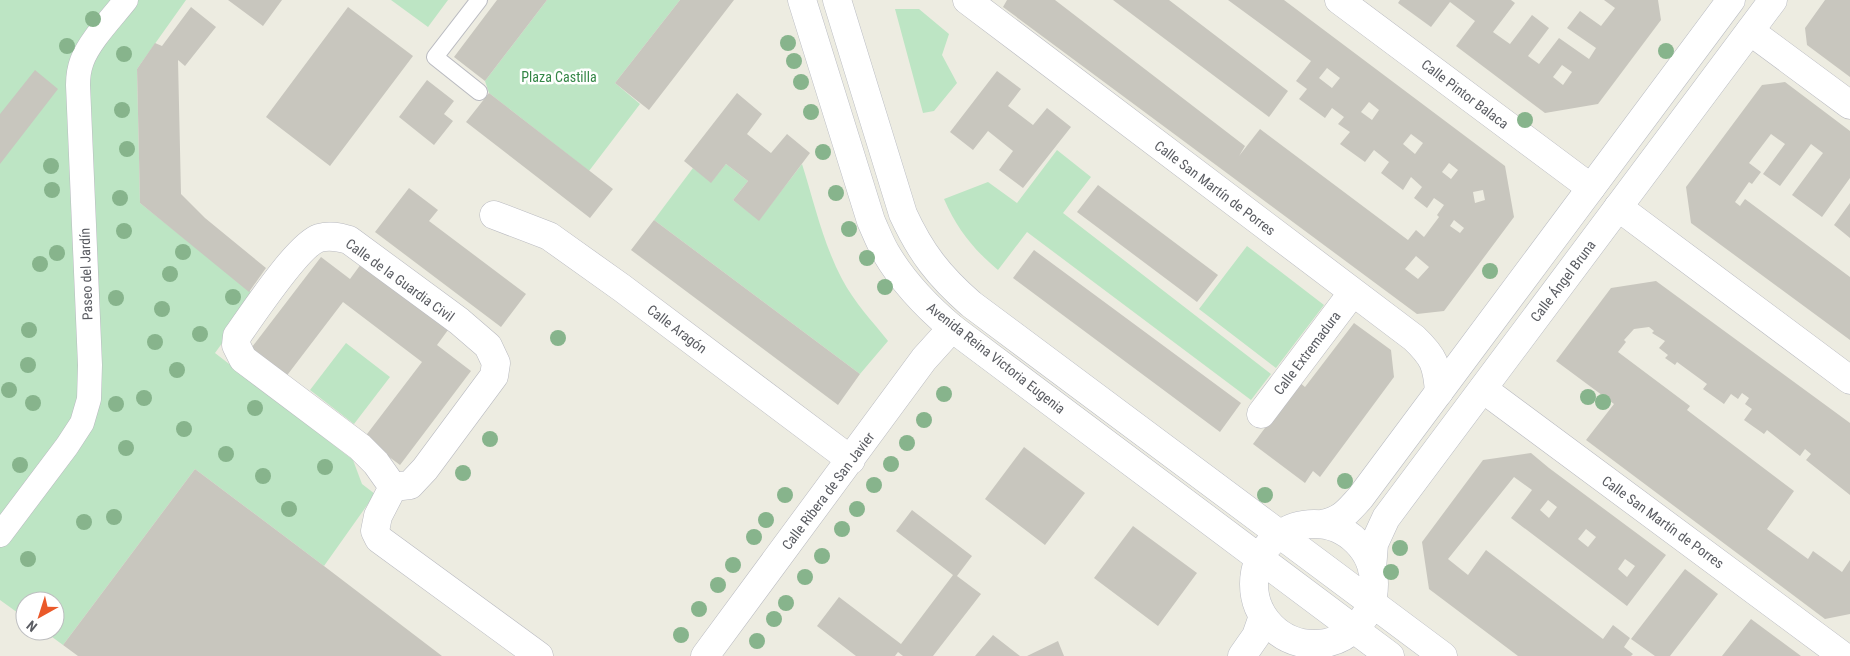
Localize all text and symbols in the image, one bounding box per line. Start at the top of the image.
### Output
street label: Calle Pintor Balaca [1418,56,1512,132]
park label: Plaza Castilla [521,69,597,85]
street label: Calle San Martín de Porres [1152,137,1278,239]
street label: Paseo del Jardín [76,228,96,320]
street label: Calle de la Guardia Civil [343,235,457,325]
street label: Calle Ángel Bruna [1526,237,1599,325]
street label: Avenida Reina Victoria Eugenia [924,299,1068,417]
street label: Calle Aragón [644,301,710,357]
street label: Calle Extremadura [1270,308,1344,398]
street label: Calle Ribera de San Javier [779,429,877,553]
street label: Calle San Martín de Porres [1599,472,1727,572]
north arrow [15,591,65,641]
text: N [23,617,40,635]

